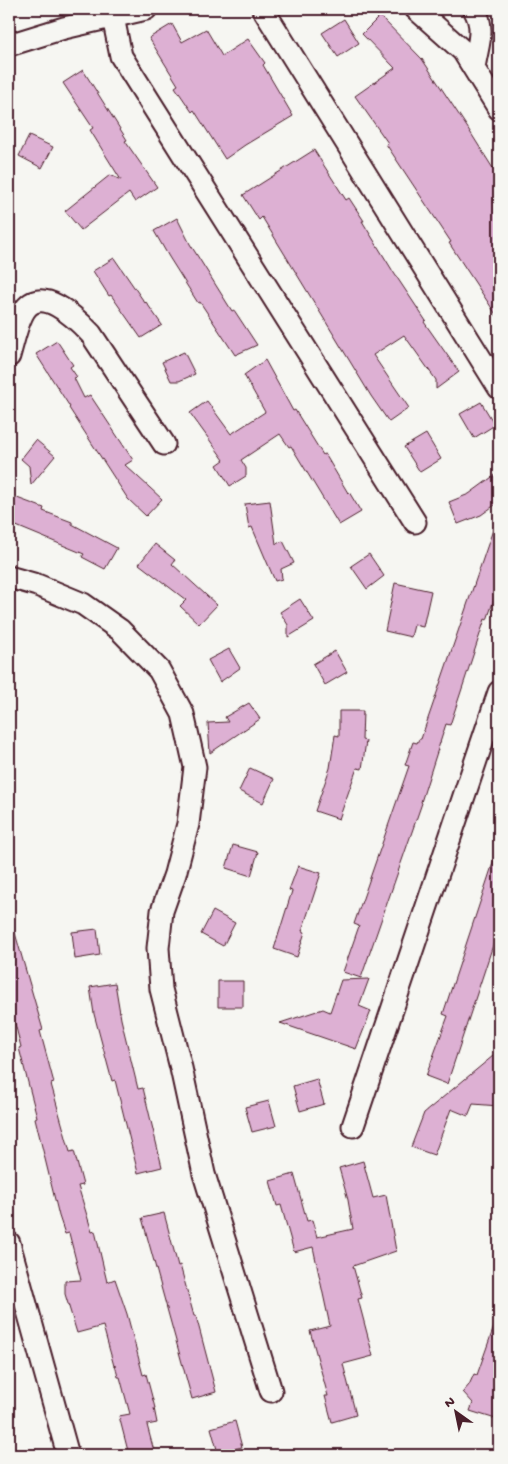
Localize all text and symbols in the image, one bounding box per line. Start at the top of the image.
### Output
north arrow [430,1386,480,1436]
text: N [442,1394,459,1413]

